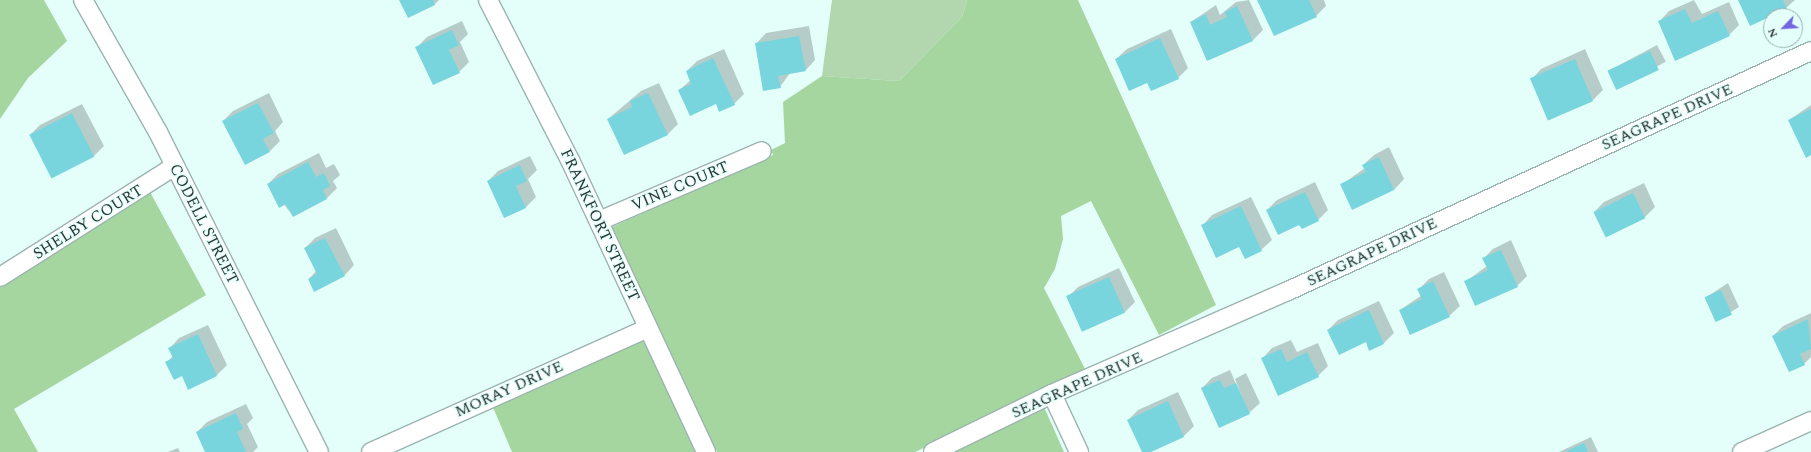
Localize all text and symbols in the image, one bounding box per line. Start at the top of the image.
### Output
north arrow [1763,8,1803,48]
text: N [1763,25,1782,41]
street label: SEAGRAPE DRIVE [1598,79,1736,155]
street label: FRANKFORT STREET [556,146,644,304]
street label: VINE COURT [629,157,731,215]
street label: CODELL STREET [165,160,243,288]
street label: SHELBY COURT [30,181,146,263]
street label: SEAGRAPE DRIVE [1304,213,1440,291]
street label: SEAGRAPE DRIVE [1008,347,1146,423]
street label: MORAY DRIVE [452,357,566,421]

